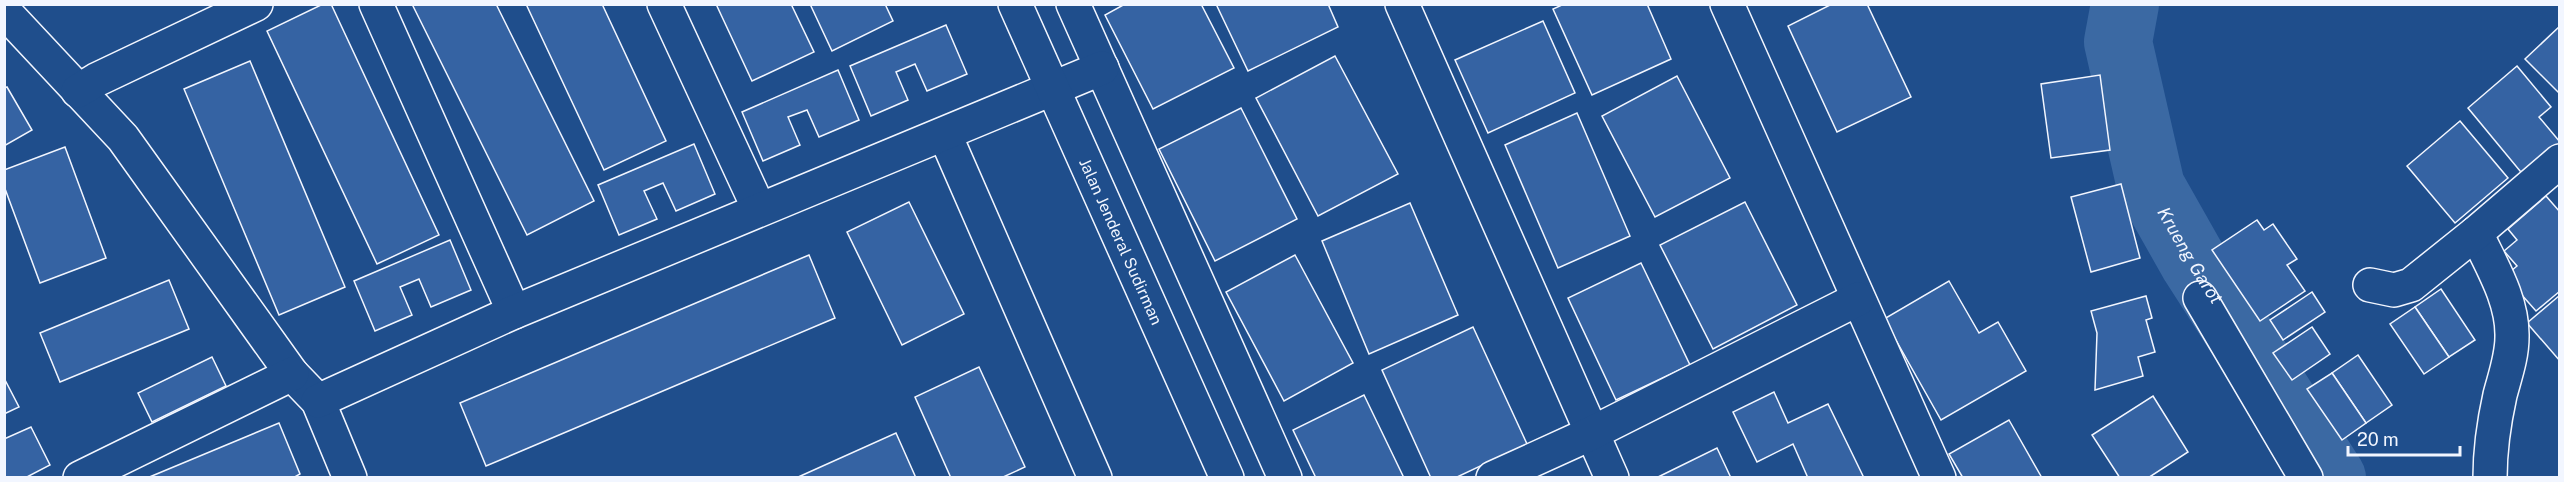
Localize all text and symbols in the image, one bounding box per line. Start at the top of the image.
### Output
street label: Jalan Jenderal Sudirman [1076,155,1167,328]
water label: Krueng Garot [2154,203,2228,307]
scale bar [2348,419,2460,457]
text: 20 m [2357,429,2399,450]

